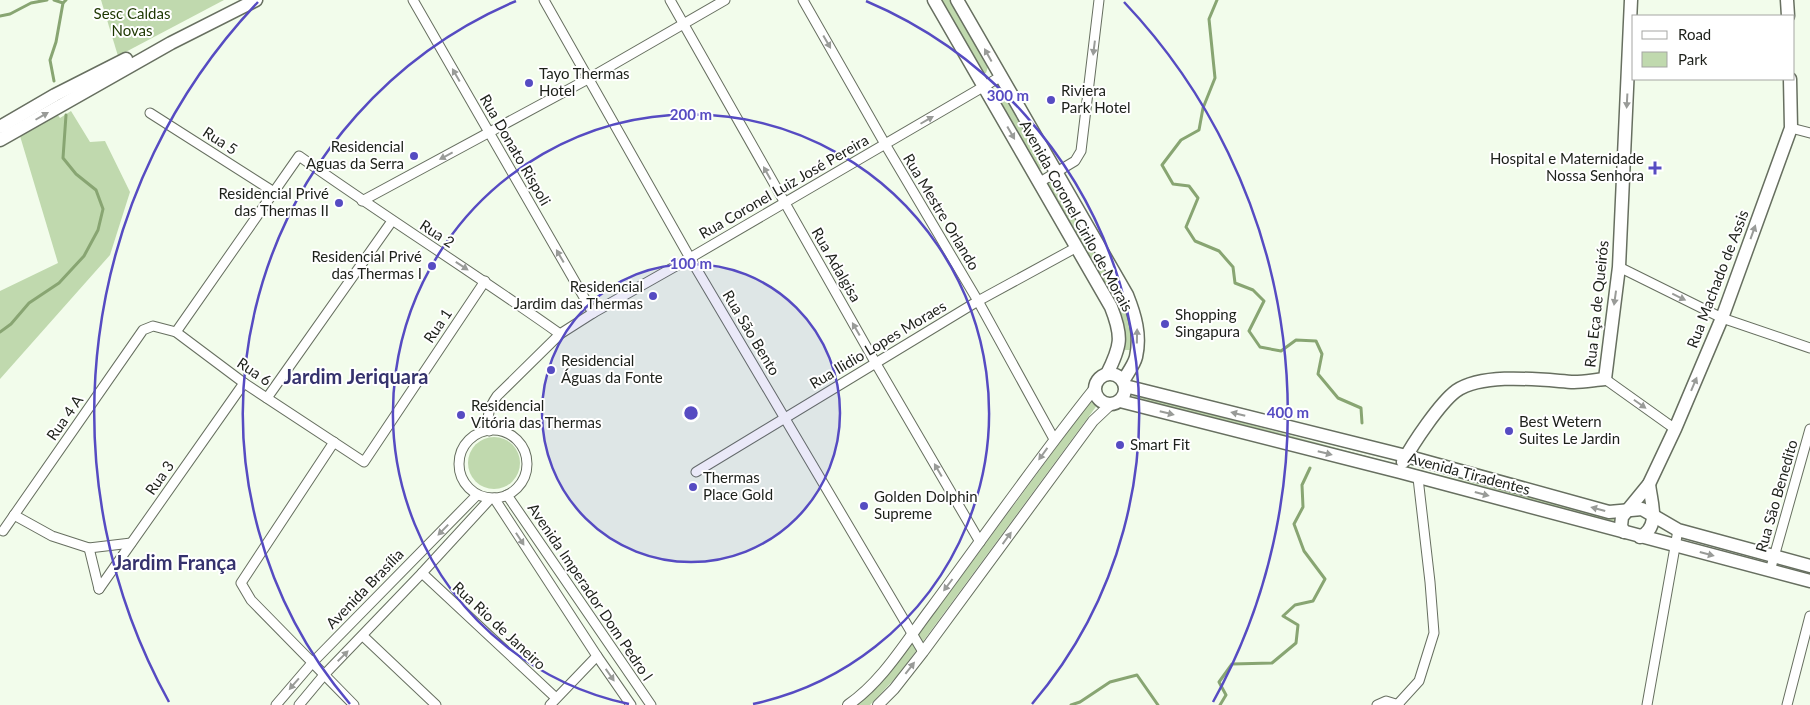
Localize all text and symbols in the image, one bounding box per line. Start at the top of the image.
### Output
park label: Sesc Caldas Novas [94,4,170,39]
legend [1632,15,1795,80]
text: Road [1678,25,1711,43]
one-way arrow [823,36,832,49]
one-way arrow [1090,41,1098,57]
one-way arrow [983,48,992,62]
text: Park [1678,50,1708,68]
place label: Tayo Thermas Hotel [539,64,630,99]
one-way arrow [452,67,460,82]
marker: Tayo Thermas Hotel [523,77,535,89]
place label: Riviera Park Hotel [1061,81,1131,116]
text: 300 m [987,86,1029,104]
street label: Rua Donato Rispoli [477,91,555,208]
one-way arrow [1623,93,1631,109]
marker: Riviera Park Hotel [1045,94,1057,106]
text: 200 m [670,105,712,123]
one-way arrow [36,111,49,120]
one-way arrow [920,115,934,124]
street label: Avenida Coronel Cirilo de Morais [1017,117,1137,314]
street label: Rua 5 [200,122,241,158]
one-way arrow [1007,125,1015,140]
street label: Rua Coronel Luiz José Pereira [696,130,871,242]
place label: Residencial Aguas da Serra [306,137,404,172]
place label: Hospital e Maternidade Nossa Senhora [1490,149,1644,184]
marker: Residencial Aguas da Serra [408,150,420,162]
street label: Rua Mestre Orlando [900,150,984,273]
one-way arrow [439,151,453,160]
marker: Hospital e Maternidade Nossa Senhora [1648,161,1662,175]
one-way arrow [763,166,772,180]
place label: Residencial Privé das Thermas II [218,184,329,219]
marker: Residencial Privé das Thermas II [333,197,345,209]
street label: Rua Machado de Assis [1682,207,1752,350]
street label: Rua 2 [417,215,458,251]
street label: Rua Adalgisa [808,224,865,305]
one-way arrow [1749,224,1757,239]
street label: Rua Eça de Queirós [1580,239,1612,368]
place label: Residencial Privé das Thermas I [311,247,422,282]
one-way arrow [556,248,564,263]
text: 100 m [670,254,712,272]
marker: Residencial Privé das Thermas I [426,260,438,272]
one-way arrow [455,261,468,271]
place label: Residencial Jardim das Thermas [514,277,643,312]
street label: Rua São Bento [719,287,784,378]
marker: Residencial Jardim das Thermas [647,290,659,302]
one-way arrow [1611,291,1619,307]
one-way arrow [1672,293,1686,301]
street label: Rua Ilidio Lopes Moraes [806,296,949,392]
street label: Rua 1 [419,305,455,346]
place label: Shopping Singapura [1175,305,1240,340]
marker: Shopping Singapura [1159,318,1171,330]
one-way arrow [852,323,861,336]
one-way arrow [1133,327,1141,343]
place label: Residencial Águas da Fonte [561,351,663,386]
street label: Rua 6 [234,353,275,389]
district label: Jardim Jeriquara [284,364,428,388]
marker: Residencial Águas da Fonte [545,364,557,376]
one-way arrow [1691,377,1699,391]
street label: Rua 4 A [42,391,87,443]
place label: Residencial Vitória das Thermas [471,396,601,431]
one-way arrow [1633,399,1647,409]
text: 400 m [1267,403,1309,421]
centre of rings [682,404,700,422]
marker: Residencial Vitória das Thermas [455,409,467,421]
one-way arrow [1160,409,1175,417]
one-way arrow [1230,410,1245,418]
place label: Best Wetern Suites Le Jardin [1519,412,1620,447]
marker: Best Wetern Suites Le Jardin [1503,425,1515,437]
place label: Smart Fit [1130,435,1190,453]
street label: Rua São Benedito [1751,437,1801,554]
marker: Smart Fit [1114,439,1126,451]
one-way arrow [1038,447,1049,460]
street label: Avenida Tiradentes [1406,448,1532,498]
one-way arrow [1317,449,1332,457]
street label: Rua 3 [141,457,177,498]
one-way arrow [934,463,943,476]
place label: Thermas Place Gold [703,468,773,503]
marker: Thermas Place Gold [687,481,699,493]
place label: Golden Dolphin Supreme [874,487,978,522]
one-way arrow [1474,491,1489,499]
street label: Avenida Imperador Dom Pedro l [525,499,657,684]
marker: Golden Dolphin Supreme [858,500,870,512]
one-way arrow [1590,504,1605,512]
one-way arrow [437,523,449,535]
one-way arrow [1002,531,1012,545]
one-way arrow [516,532,525,546]
street label: Avenida Brasília [322,545,407,632]
district label: Jardim França [114,550,236,574]
one-way arrow [1699,550,1714,558]
street label: Rua Rio de Janeiro [449,578,550,673]
one-way arrow [943,578,953,592]
one-way arrow [337,650,349,662]
one-way arrow [905,662,916,675]
one-way arrow [605,668,615,681]
one-way arrow [288,678,300,690]

